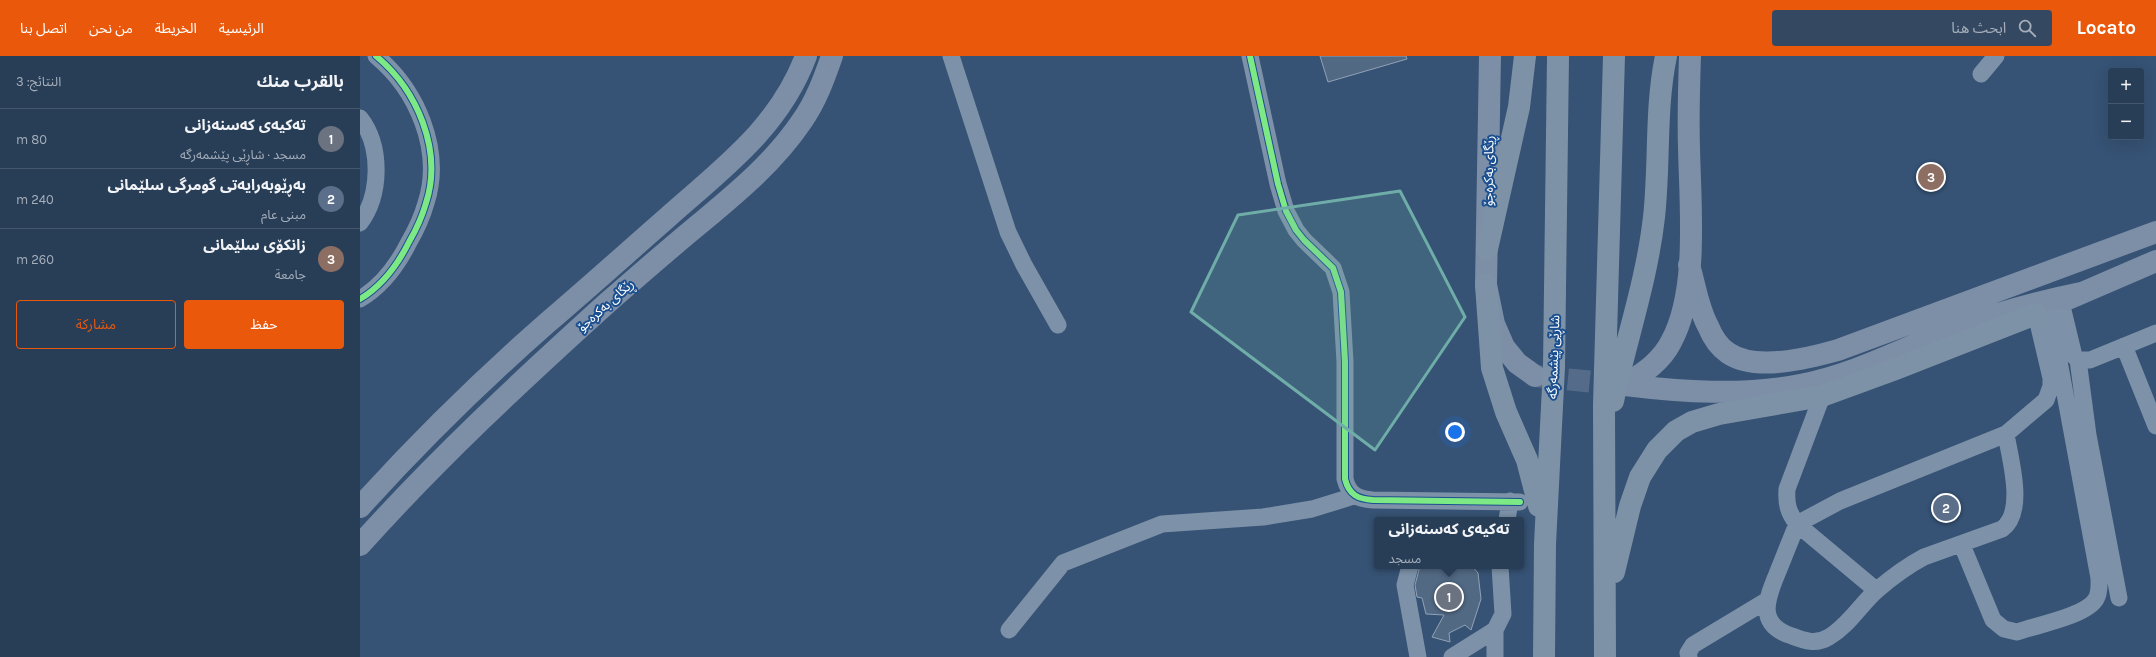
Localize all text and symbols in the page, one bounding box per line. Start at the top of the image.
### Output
search box [1772,10,2052,46]
icon: search [2016,17,2038,39]
text: Locato [2076,17,2136,39]
text: ابحث هنا [1951,19,2006,37]
text: اتصل بنا [20,20,67,37]
text: من نحن [89,20,133,37]
text: الخريطة [155,20,197,37]
text: الرئيسية [219,20,264,37]
map controls [2108,68,2144,140]
button: + [2108,68,2144,104]
text: بالقرب منك [257,71,344,91]
text: النتائج: 3 [16,74,61,89]
button: − [2108,104,2144,140]
text: تەکیەی کەسنەزانی [185,116,306,134]
text: 80 m [16,132,47,147]
text: 1 [329,132,333,147]
street label: ڕێگای بەکرەجۆ [1480,136,1500,206]
text: مسجد · شاڕێی پێشمەرگە [180,147,306,162]
pin: 3 [1918,162,1944,192]
text: بەڕێوبەرایەتی گومرگی سلێمانی [108,176,306,194]
text: 240 m [16,192,54,207]
text: 2 [327,192,335,207]
text: مبنى عام [261,207,306,222]
text: زانکۆی سلێمانی [203,236,306,254]
text: 260 m [16,252,54,267]
text: 3 [327,252,335,267]
text: جامعة [275,267,306,282]
street label: ڕێگای بەکرەجۆ [574,276,639,337]
button: مشاركة [16,300,176,349]
button: حفظ [184,300,344,349]
street label: شاڕێی پێشمەرگە [1545,315,1566,400]
your location [1445,422,1465,442]
pin: 2 [1933,493,1959,523]
popup [1374,517,1524,569]
text: تەکیەی کەسنەزانی [1388,520,1510,538]
text: مسجد [1388,551,1421,566]
pin: 1 [1436,582,1462,612]

